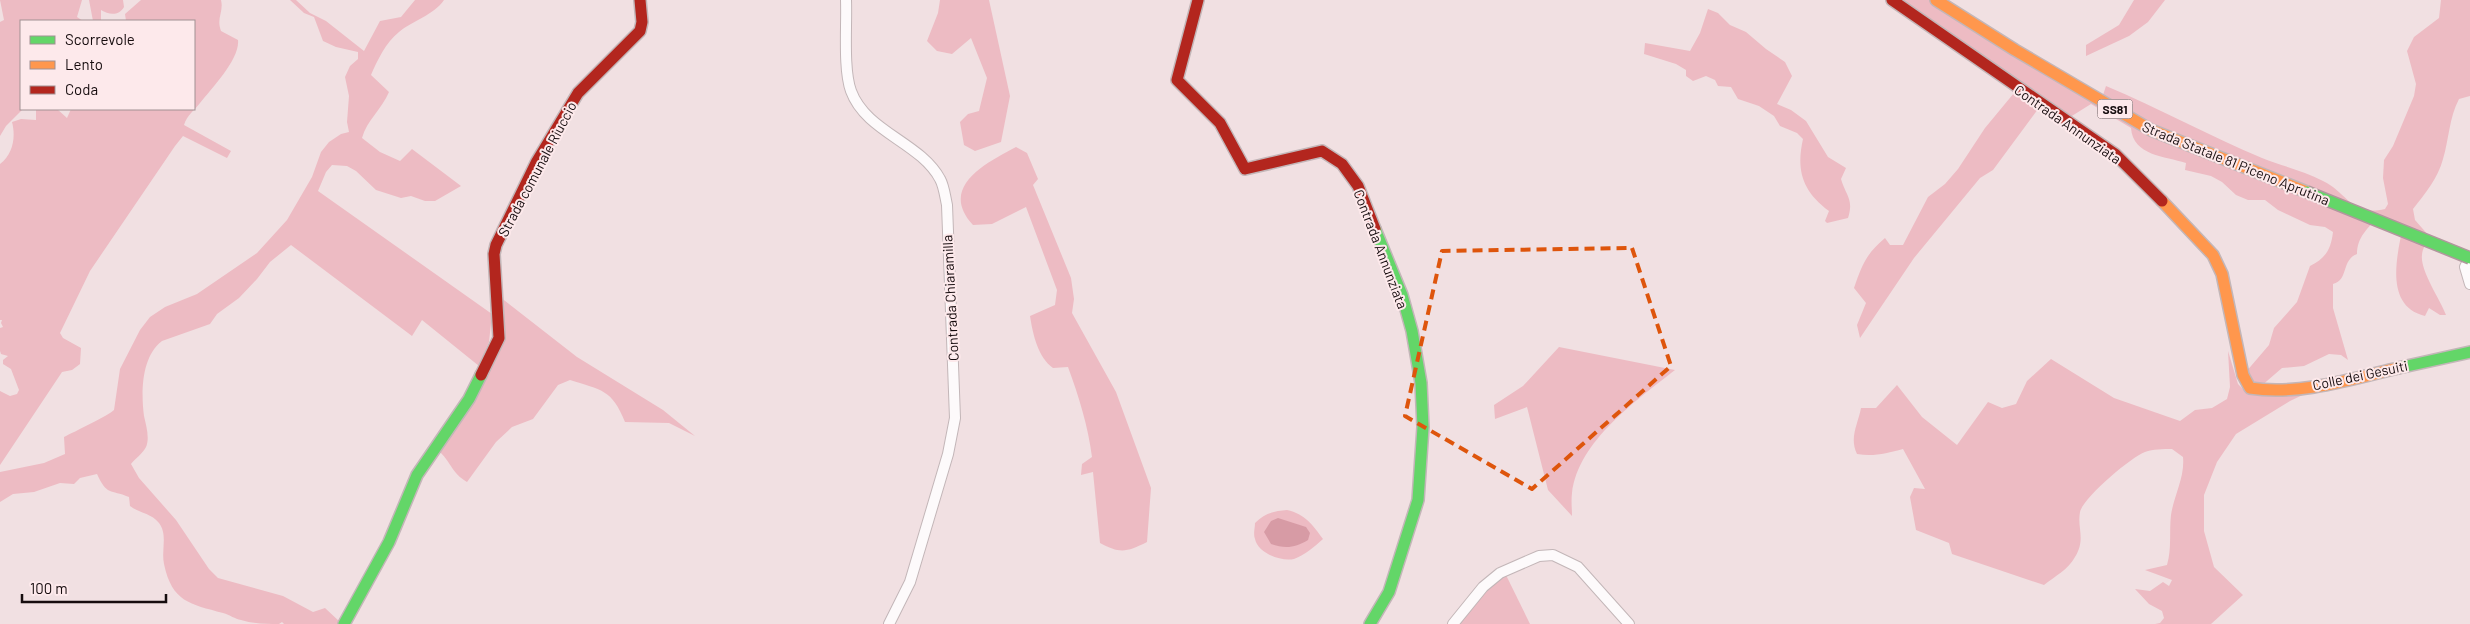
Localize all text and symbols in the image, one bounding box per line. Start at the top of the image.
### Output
legend [20,20,195,110]
text: Scorrevole [65,30,135,48]
text: Lento [65,55,103,73]
text: Coda [65,80,98,98]
street label: Contrada Annunziata [2011,81,2125,167]
street label: Strada comunale Riuccio [494,99,580,239]
road number: SS81 [2098,100,2132,118]
street label: Strada Statale 81 Piceno Aprutina [2140,118,2332,208]
street label: Contrada Annunziata [1350,187,1412,311]
street label: Contrada Chiaramilla [938,234,962,362]
street label: Colle dei Gesuiti [2311,357,2409,393]
scale bar [22,572,166,604]
text: 100 m [30,579,68,597]

